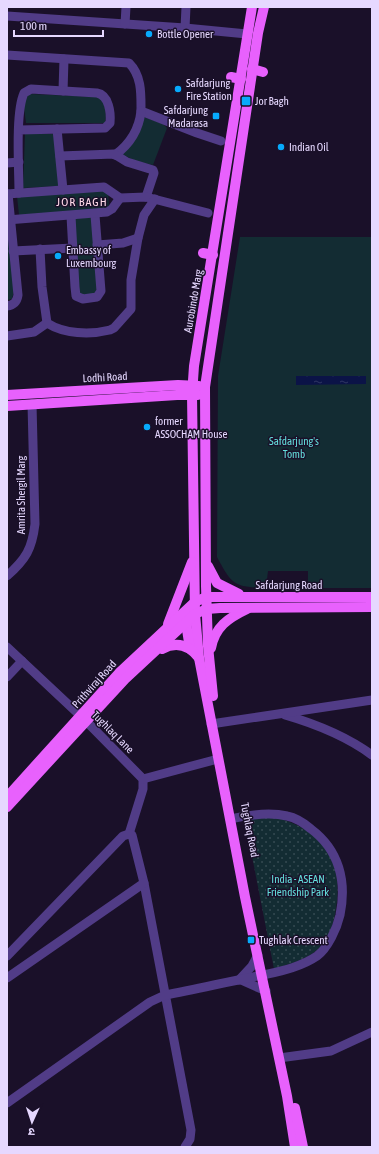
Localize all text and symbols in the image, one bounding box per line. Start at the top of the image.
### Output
scale bar [14,12,103,38]
text: 100 m [20,19,47,33]
place label: Bottle Opener [157,28,214,40]
marker: Bottle Opener [144,29,154,39]
place label: Safdarjung Fire Station [186,77,232,102]
marker: Safdarjung Fire Station [173,84,183,94]
marker: Jor Bagh [240,95,252,107]
place label: Jor Bagh [255,95,289,107]
place label: Safdarjung Madarasa [164,104,208,129]
marker: Safdarjung Madarasa [211,111,221,121]
place label: Indian Oil [289,141,329,153]
marker: Indian Oil [276,142,286,152]
district label: JOR BAGH [56,195,108,209]
place label: Embassy of Luxembourg [66,244,116,269]
marker: Embassy of Luxembourg [53,251,63,261]
street label: Aurobindo Marg [182,268,205,334]
street label: Lodhi Road [82,370,128,384]
place label: former ASSOCHAM House [155,415,227,440]
marker: former ASSOCHAM House [142,422,152,432]
park label: Safdarjung's Tomb [269,435,319,460]
street label: Amrita Shergil Marg [15,455,27,534]
street label: Safdarjung Road [256,579,322,591]
street label: Prithviraj Road [69,658,119,710]
street label: Tughlaq Lane [90,709,136,755]
street label: Tughlaq Road [239,802,261,858]
park label: India - ASEAN Friendship Park [267,873,329,898]
place label: Tughlak Crescent [259,934,328,946]
marker: Tughlak Crescent [246,935,256,945]
north arrow [12,1102,52,1142]
text: उ [27,1126,35,1138]

